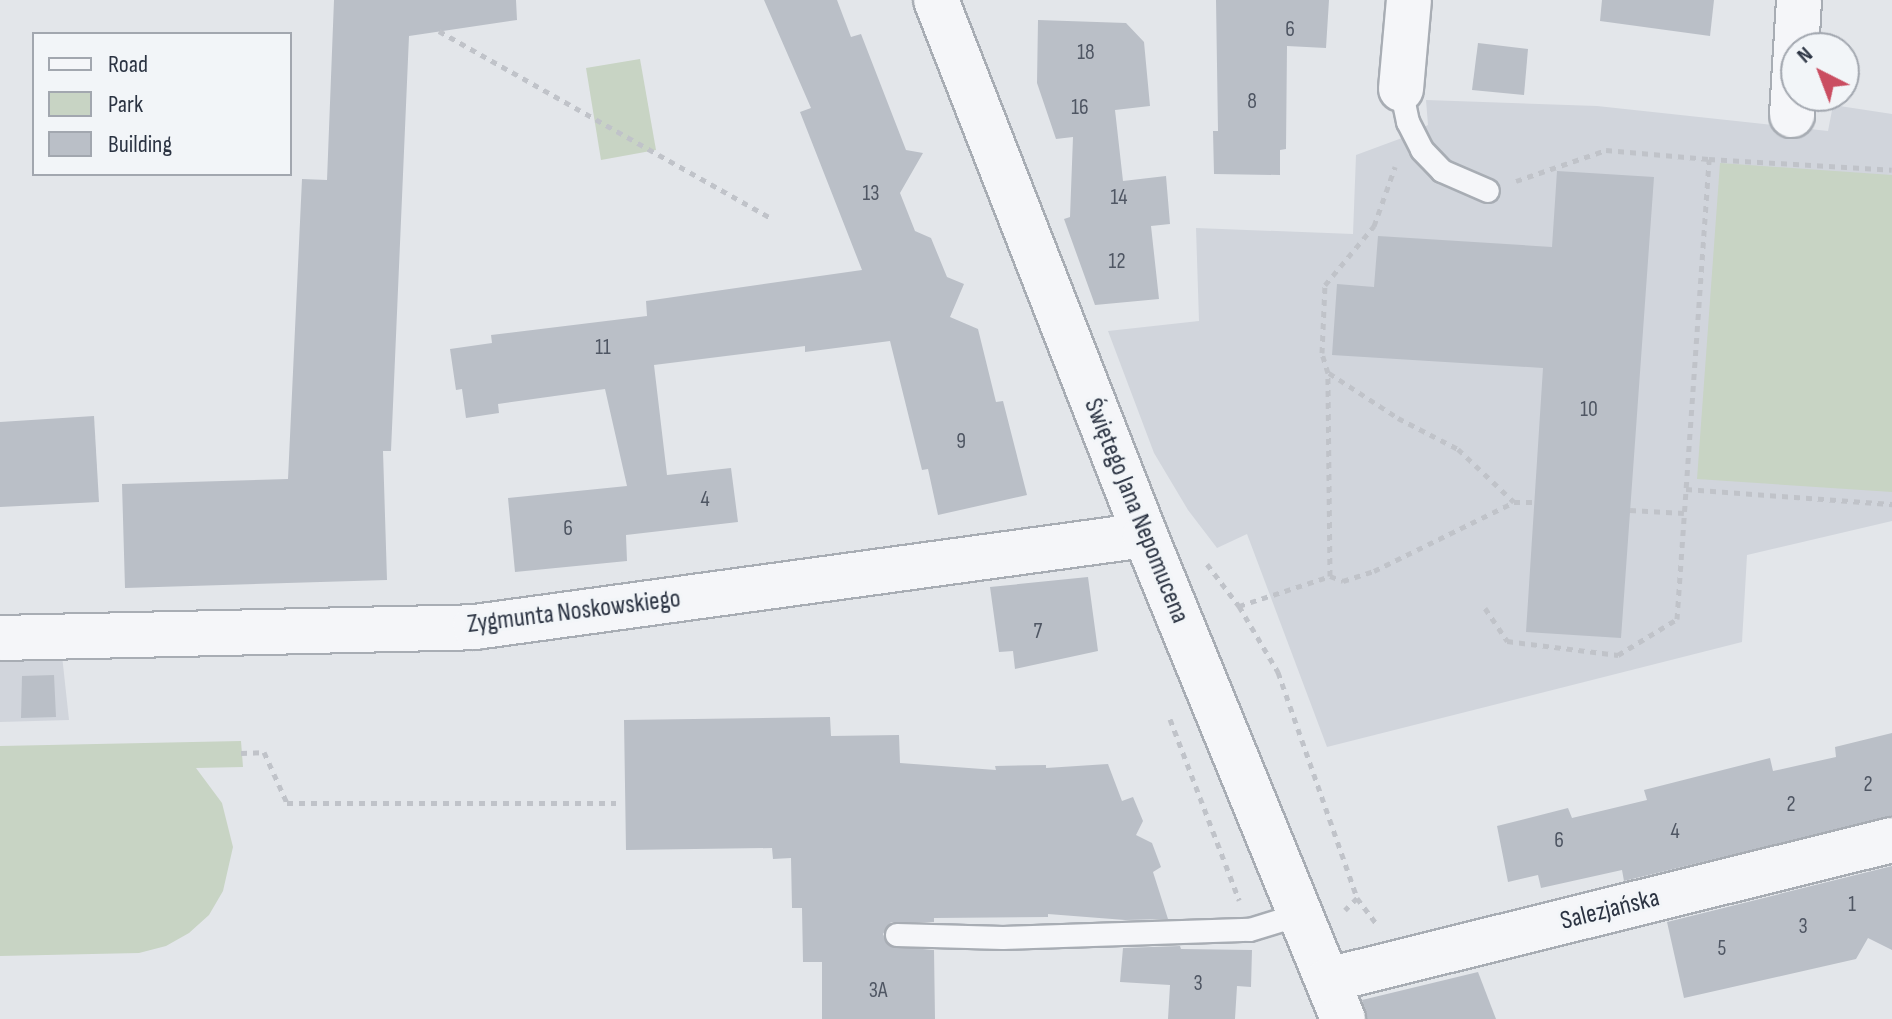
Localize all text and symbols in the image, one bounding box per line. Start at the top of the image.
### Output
house number: 6 [1285,17,1295,43]
legend [32,32,292,176]
north arrow [1780,32,1860,112]
house number: 18 [1077,40,1095,66]
text: N [1792,41,1818,69]
text: Road [108,50,148,79]
house number: 8 [1247,89,1257,115]
text: Park [108,90,143,119]
house number: 16 [1071,95,1089,121]
text: Building [108,130,172,159]
house number: 13 [863,181,879,207]
house number: 14 [1111,185,1127,211]
house number: 12 [1108,249,1126,275]
house number: 11 [595,335,611,361]
street label: Świętego Jana Nepomucena [1077,394,1195,628]
house number: 10 [1580,397,1598,423]
house number: 9 [956,429,966,455]
house number: 4 [700,487,710,513]
house number: 6 [563,516,573,542]
street label: Zygmunta Noskowskiego [466,583,682,641]
house number: 7 [1034,619,1042,645]
house number: 2 [1863,772,1873,798]
house number: 2 [1786,792,1796,818]
house number: 4 [1670,819,1680,845]
house number: 6 [1554,828,1564,854]
street label: Salezjańska [1557,883,1663,937]
house number: 1 [1848,892,1856,918]
house number: 3 [1798,914,1808,940]
house number: 5 [1718,936,1726,962]
house number: 3 [1193,971,1203,997]
house number: 3A [869,978,887,1004]

